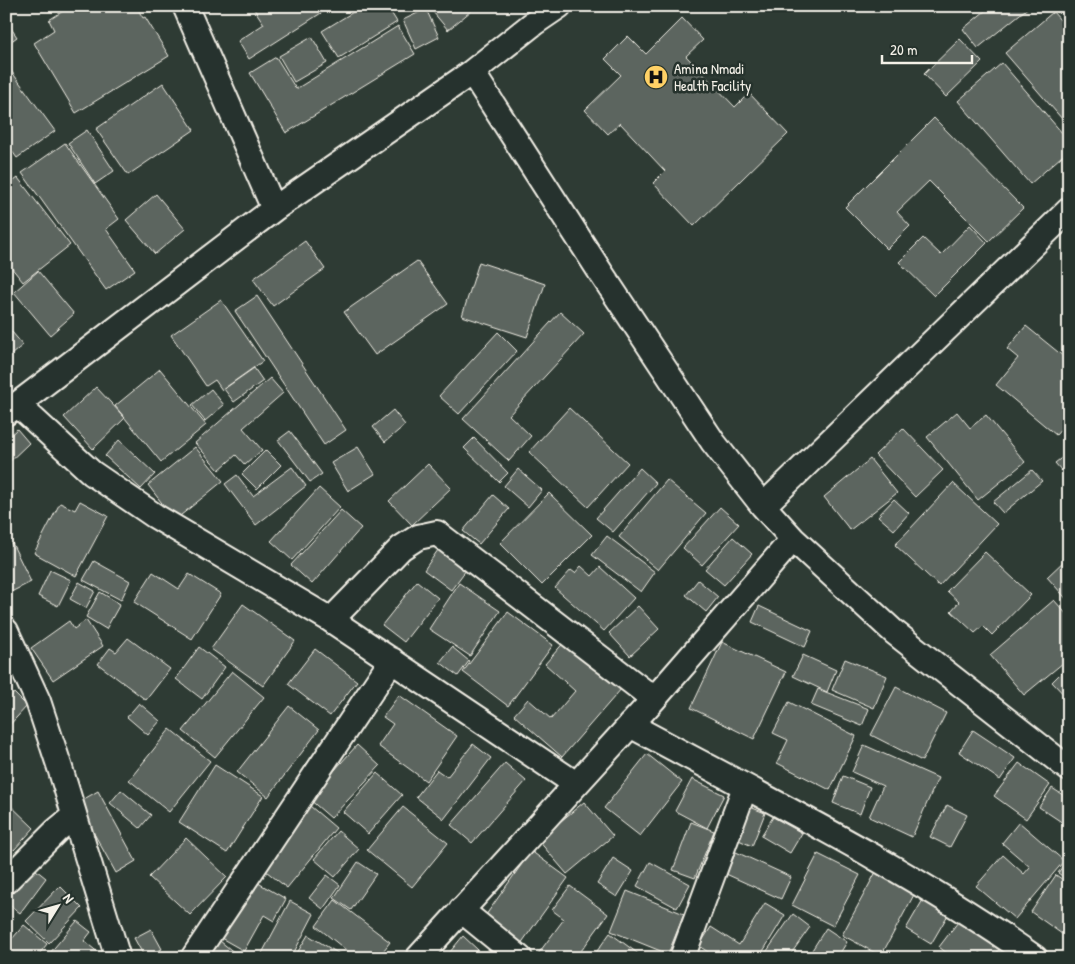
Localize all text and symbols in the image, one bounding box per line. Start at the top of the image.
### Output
scale bar [882,32,972,64]
text: 20 m [890,39,917,60]
place label: Amina Nmadi Health Facility [674,58,751,96]
hospital icon: Amina Nmadi Health Facility [643,64,669,90]
north arrow [32,882,82,932]
text: N [59,889,79,907]

